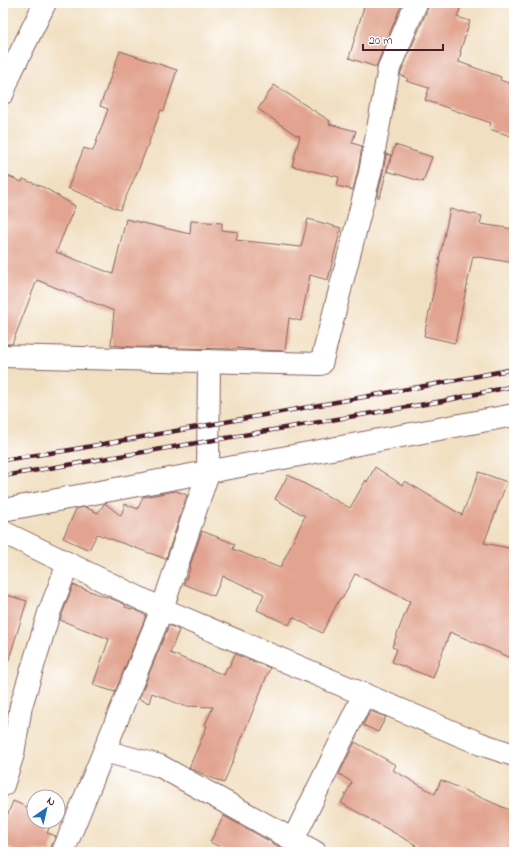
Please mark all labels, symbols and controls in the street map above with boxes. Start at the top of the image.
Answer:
scale bar [363,26,443,52]
text: 20 m [369,32,392,50]
north arrow [26,789,66,829]
text: N [43,793,59,810]

